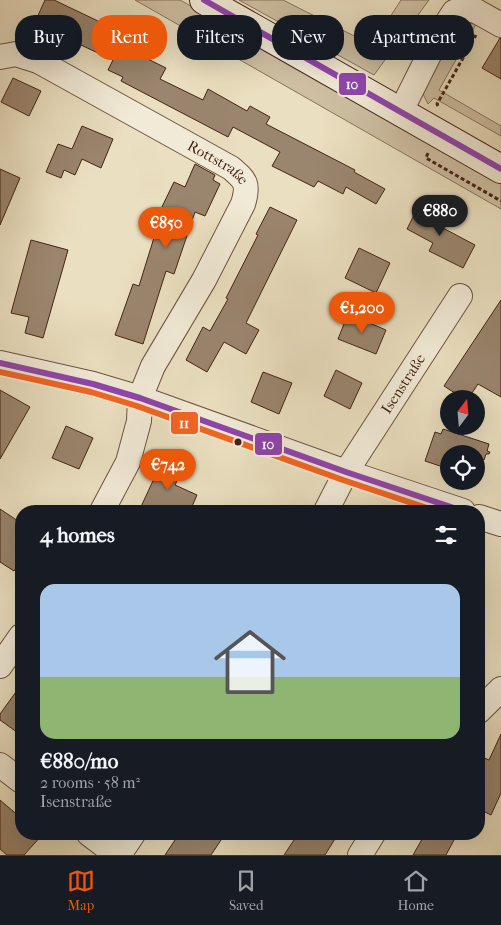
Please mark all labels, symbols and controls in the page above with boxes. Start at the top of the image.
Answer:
chip: Buy [15,15,82,60]
chip: Rent [92,15,167,60]
chip: Filters [177,15,262,60]
chip: New [272,15,344,60]
chip: Apartment [354,15,474,60]
line badge: 10 [338,72,367,96]
text: 10 [346,76,359,93]
street label: Rottstraße [184,137,253,188]
pin: €880 [410,194,470,237]
text: €880 [423,201,457,220]
pin: €850 [136,206,196,249]
text: €850 [149,213,183,232]
pin: €1,200 [321,292,403,334]
text: €1,200 [340,298,384,317]
street label: Isenstraße [377,350,429,417]
north arrow [440,390,485,435]
map controls [440,390,485,490]
line badge: 11 [170,411,199,435]
text: 11 [179,415,189,432]
line badge: 10 [254,432,283,456]
text: 10 [262,436,275,453]
unlabelled marker [233,437,243,447]
button: locate [440,445,485,490]
pin: €742 [138,448,198,491]
text: €742 [151,455,185,474]
icon: filters [432,521,460,549]
text: 4 homes [40,523,115,547]
icon: home [205,617,295,707]
text: €880/mo [40,749,118,773]
text: 2 rooms · 58 m² [40,773,140,792]
text: Isenstraße [40,792,112,811]
tab: Map [67,867,95,914]
tab: Saved [229,867,264,914]
tab: Home [398,867,434,914]

